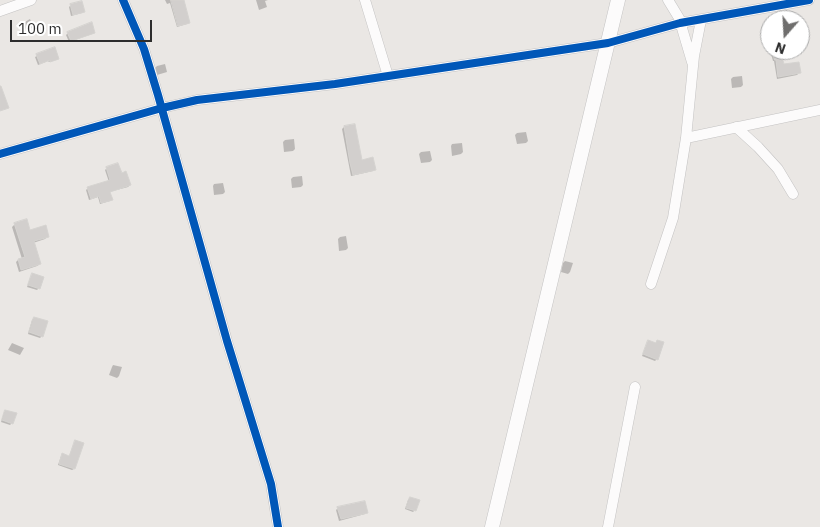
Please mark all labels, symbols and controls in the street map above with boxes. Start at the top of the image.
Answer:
scale bar [12,10,155,42]
north arrow [760,10,810,60]
text: 100 m [18,19,62,38]
text: N [773,38,788,58]

